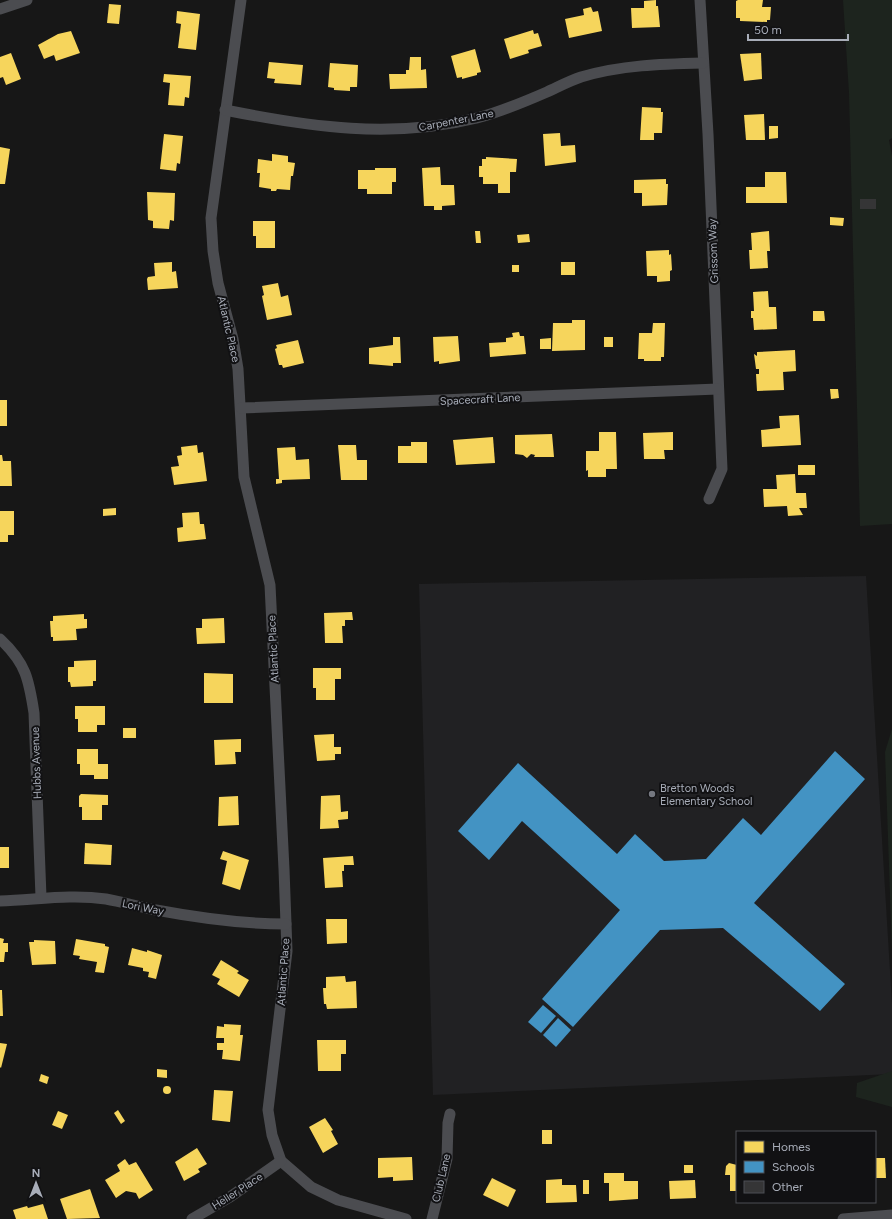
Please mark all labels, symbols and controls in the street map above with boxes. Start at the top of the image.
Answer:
scale bar [748,16,848,42]
text: 50 m [754,23,782,37]
street label: Carpenter Lane [418,107,495,134]
street label: Grissom Way [706,218,721,284]
street label: Atlantic Place [215,295,242,363]
street label: Spacecraft Lane [439,391,521,408]
street label: Atlantic Place [265,615,282,683]
street label: Hubbs Avenue [29,727,44,799]
place label: Bretton Woods Elementary School [660,782,752,808]
marker: Bretton Woods Elementary School [647,789,657,799]
street label: Lori Way [121,897,165,918]
street label: Atlantic Place [275,938,292,1006]
legend [736,1131,876,1203]
text: Homes [772,1140,811,1154]
street label: Club Lane [430,1153,453,1204]
text: Schools [772,1160,815,1174]
north arrow [16,1163,56,1203]
text: N [32,1167,40,1180]
street label: Heller Place [209,1170,265,1213]
text: Other [772,1180,803,1194]

